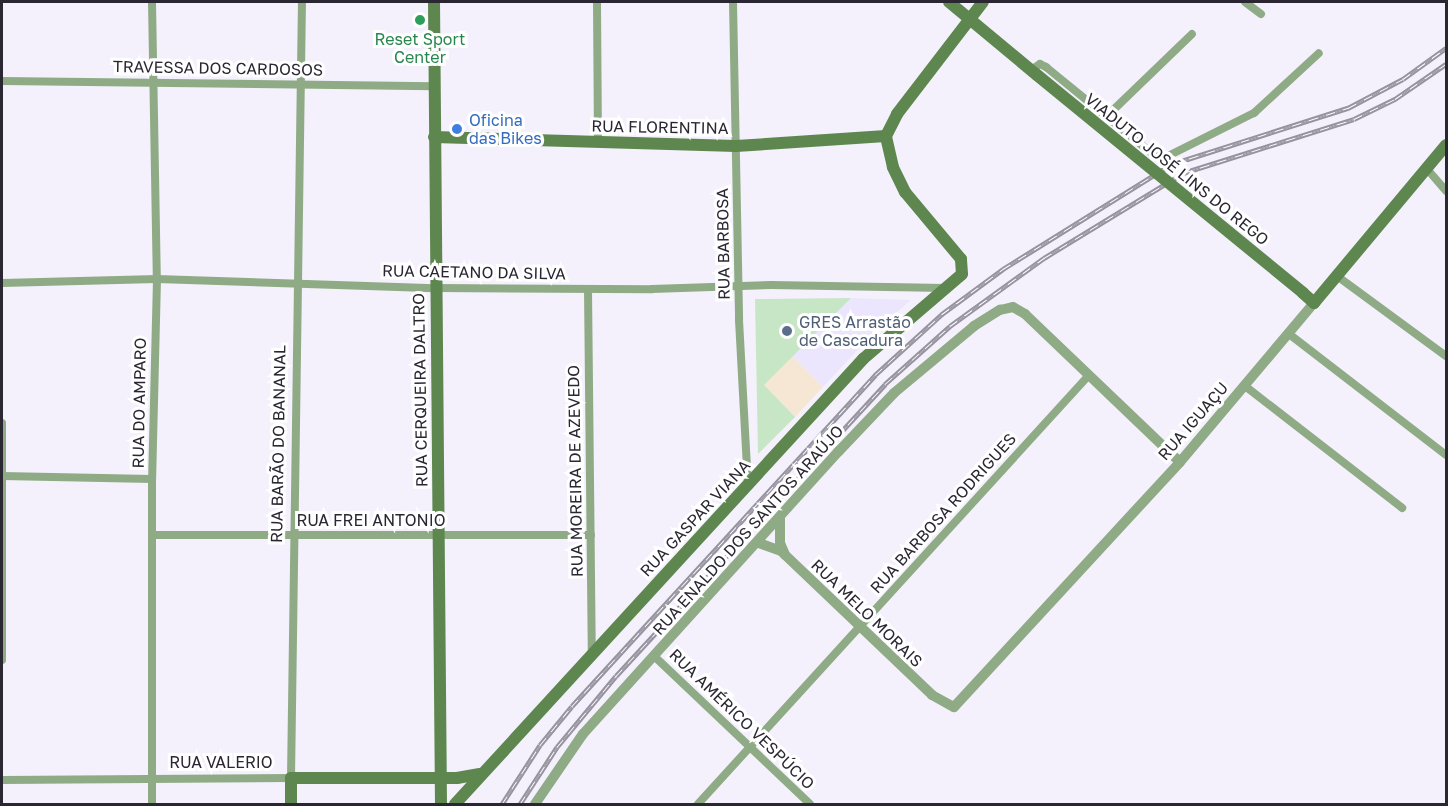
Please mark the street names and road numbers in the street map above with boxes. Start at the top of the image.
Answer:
street label: TRAVESSA DOS CARDOSOS [113,57,323,79]
street label: VIADUTO JOSÉ LINS DO REGO [1081,89,1273,249]
street label: RUA FLORENTINA [591,116,729,138]
street label: RUA BARBOSA [712,188,734,300]
street label: RUA CAETANO DA SILVA [382,261,566,283]
street label: RUA CERQUEIRA DALTRO [409,293,431,487]
street label: RUA DO AMPARO [128,337,150,469]
street label: RUA BARÃO DO BANANAL [267,345,289,543]
street label: RUA MOREIRA DE AZEVEDO [564,365,586,577]
street label: RUA IGUAÇU [1154,378,1232,464]
street label: RUA ENALDO DOS SANTOS ARAÚJO [649,421,847,639]
street label: RUA BARBOSA RODRIGUES [866,429,1020,597]
street label: RUA GASPAR VIANA [636,456,754,580]
street label: RUA FREI ANTONIO [296,510,446,530]
street label: RUA MELO MORAIS [807,555,927,671]
street label: RUA AMÉRICO VESPÚCIO [666,645,818,793]
street label: RUA VALERIO [169,752,273,772]

